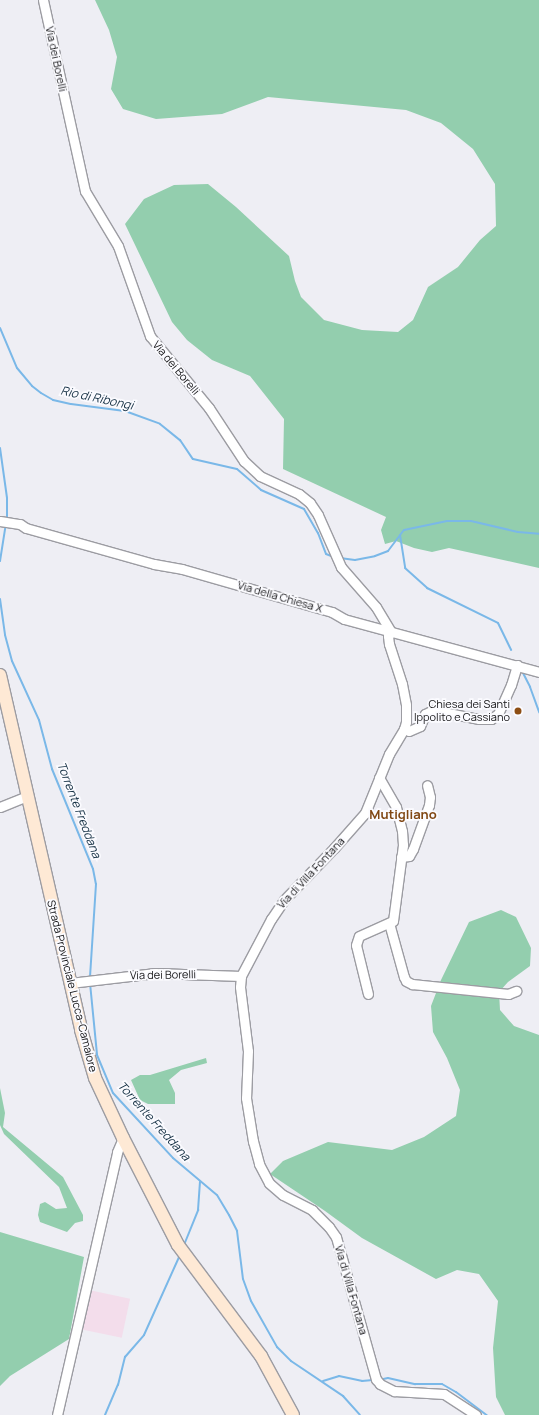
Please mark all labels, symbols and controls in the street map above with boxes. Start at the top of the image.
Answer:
street label: Via dei Borelli [43,25,69,93]
street label: Via dei Borelli [150,338,202,398]
water label: Rio di Ribongi [59,383,135,413]
street label: Via della Chiesa X [236,579,324,615]
place label: Chiesa dei Santi Ippolito e Cassiano [414,698,510,724]
marker: Chiesa dei Santi Ippolito e Cassiano [513,706,523,716]
water label: Torrente Freddana [54,760,104,860]
district label: Mutigliano [369,806,437,822]
street label: Via di Villa Fontana [275,835,347,911]
street label: Strada Provinciale Lucca-Camaiore [44,899,100,1073]
street label: Via dei Borelli [130,968,196,982]
water label: Torrente Freddana [115,1078,193,1164]
street label: Via di Villa Fontana [332,1244,370,1336]

